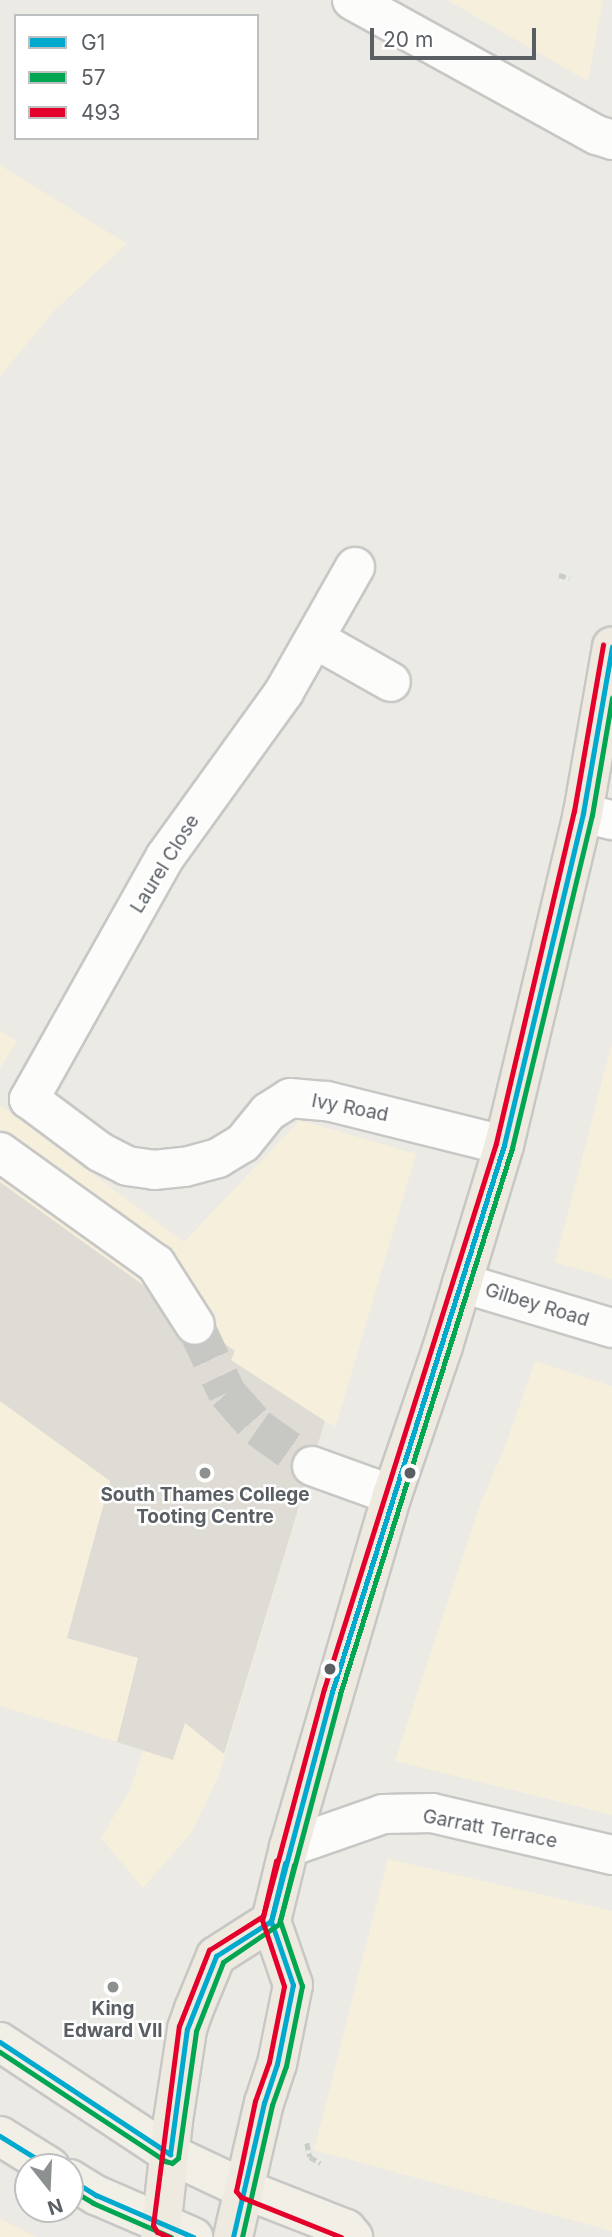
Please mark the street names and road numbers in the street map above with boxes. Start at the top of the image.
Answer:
street label: Laurel Close [126,811,204,917]
street label: Ivy Road [310,1089,390,1127]
street label: Gilbey Road [482,1278,592,1332]
street label: Garratt Terrace [421,1805,559,1853]

